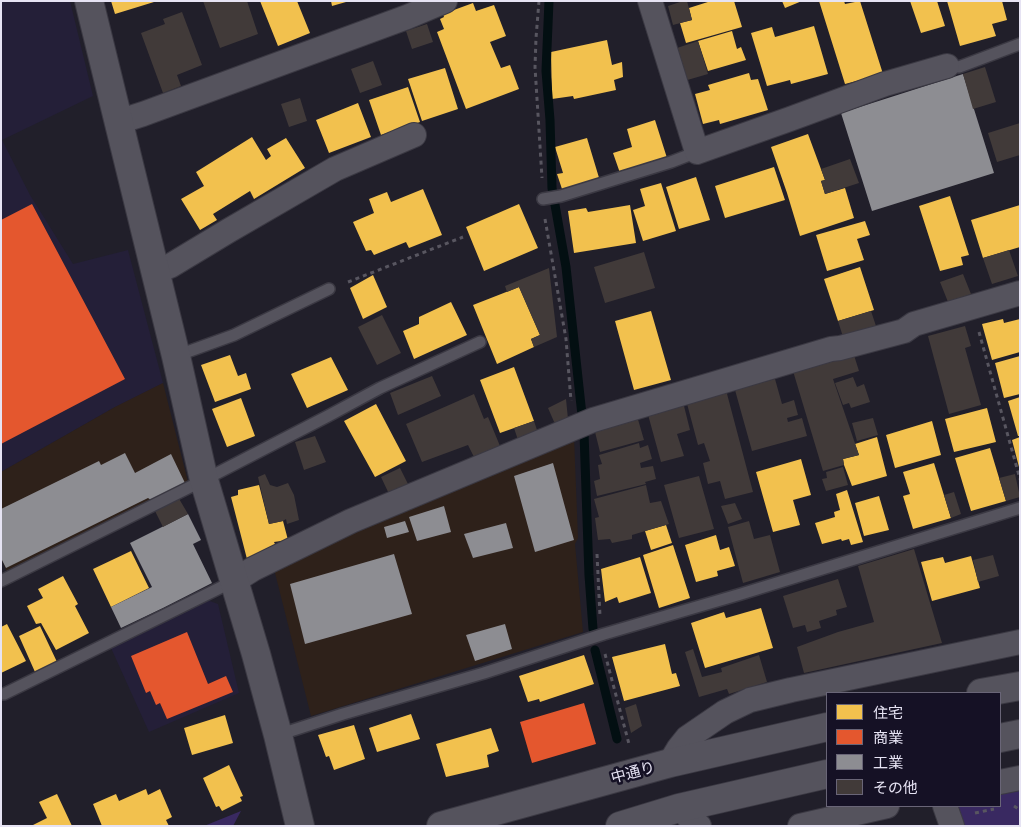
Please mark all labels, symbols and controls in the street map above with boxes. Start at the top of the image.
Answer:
legend [826,692,1001,807]
text: 住宅 [873,704,903,722]
text: 商業 [873,729,903,747]
text: 工業 [873,754,903,772]
street label: 中通り [609,758,657,788]
text: その他 [873,779,918,797]

